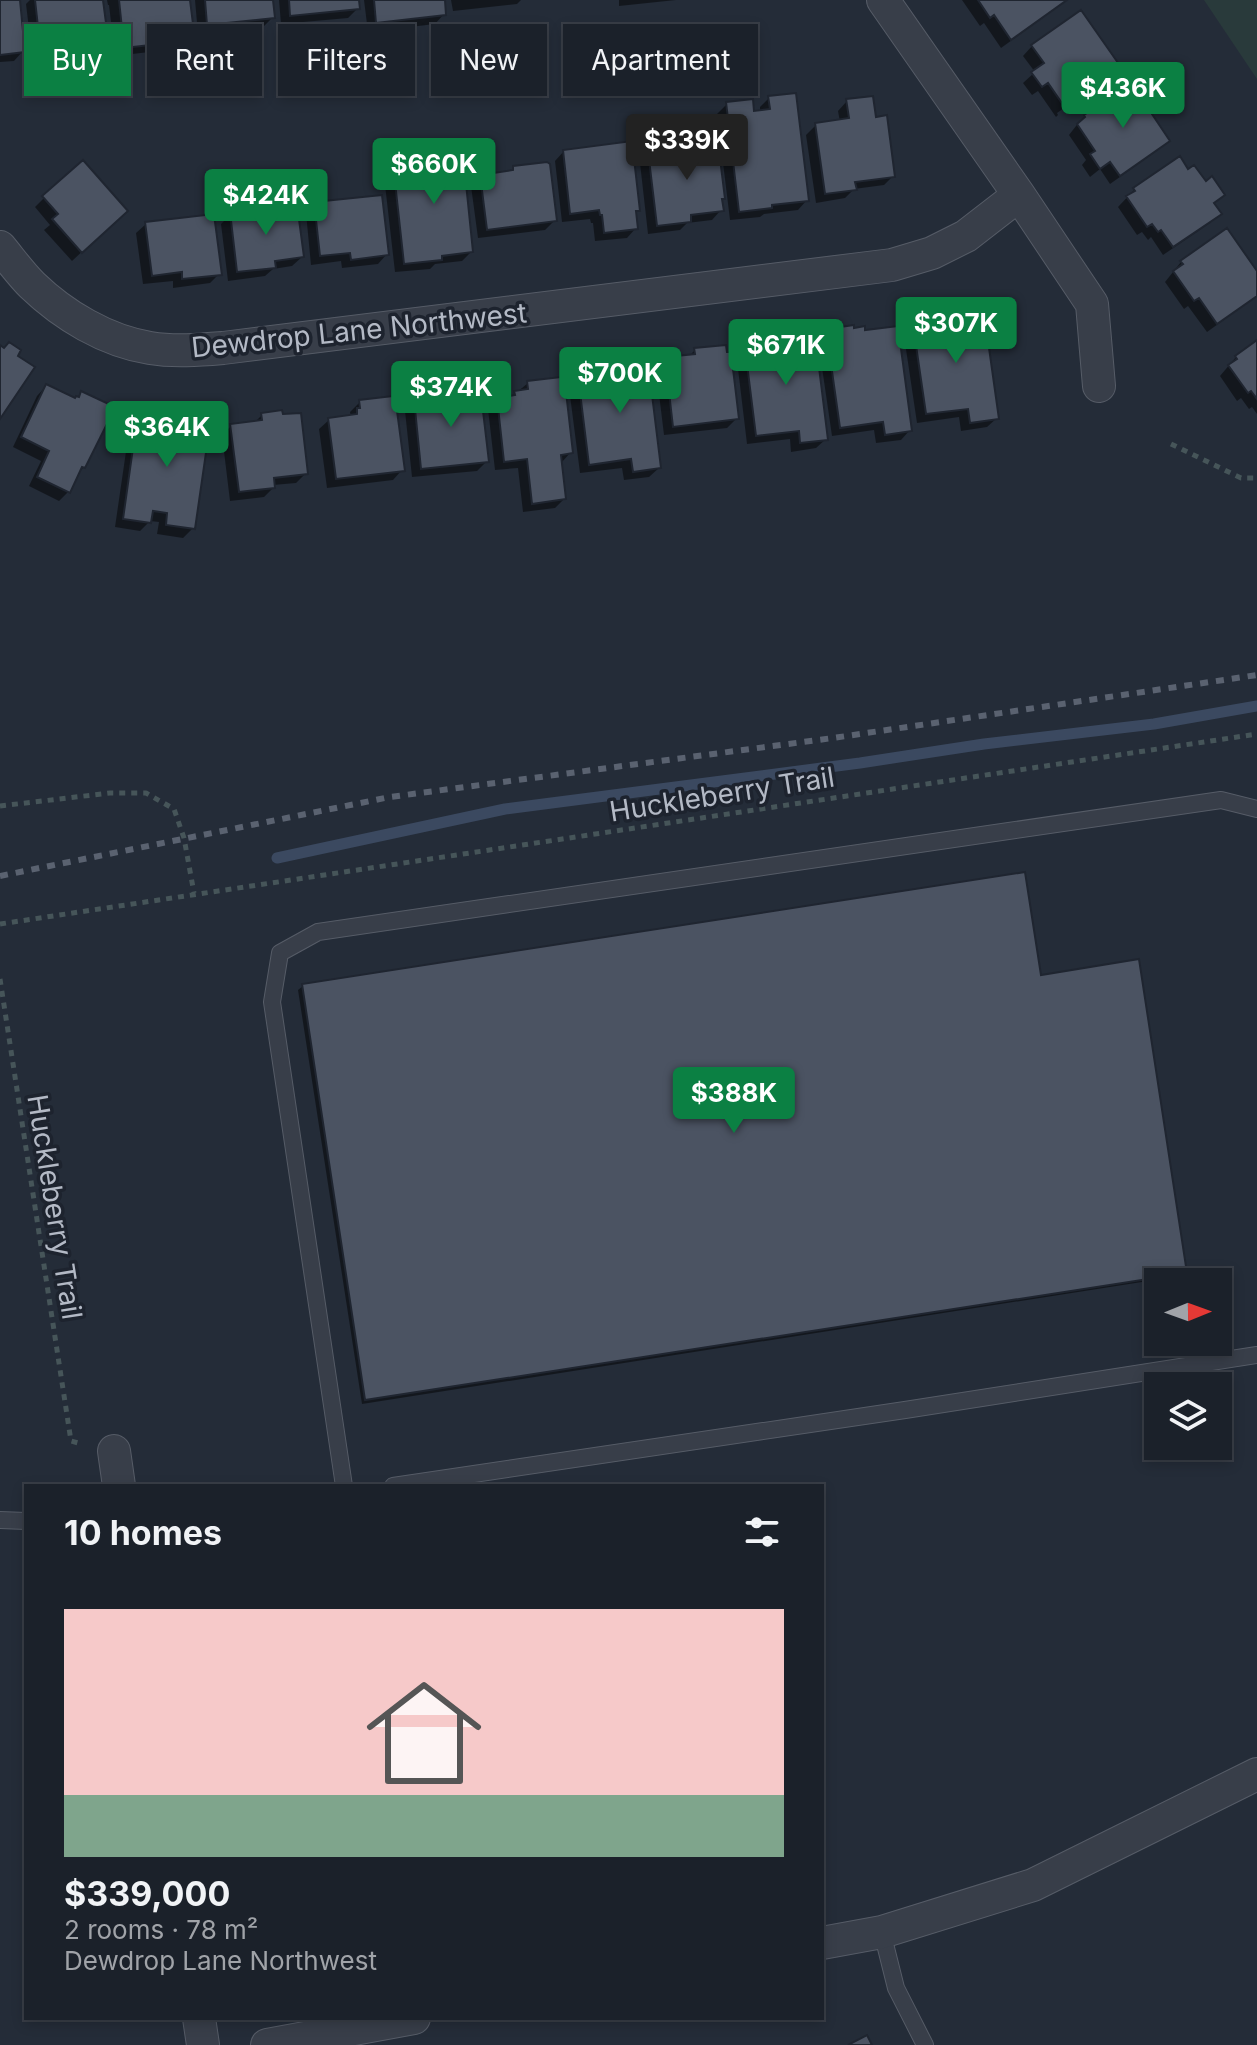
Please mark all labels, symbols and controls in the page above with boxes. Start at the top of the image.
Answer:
chip: Buy [24,24,131,96]
chip: Rent [147,24,262,96]
chip: Filters [278,24,415,96]
chip: New [431,24,547,96]
chip: Apartment [563,24,758,96]
pin: $436K [1067,62,1179,130]
text: $436K [1080,72,1166,103]
pin: $339K [631,114,743,182]
text: $339K [644,124,730,155]
pin: $660K [378,138,490,206]
text: $660K [390,148,478,179]
pin: $424K [210,169,322,237]
text: $424K [223,179,309,210]
street label: Dewdrop Lane Northwest [190,295,528,365]
pin: $307K [900,297,1012,365]
text: $307K [914,307,998,338]
pin: $671K [730,319,842,387]
text: $671K [747,329,825,360]
pin: $700K [564,347,676,415]
text: $700K [577,357,663,388]
pin: $374K [395,361,507,429]
text: $374K [409,371,493,402]
pin: $364K [111,401,223,469]
text: $364K [124,411,210,442]
street label: Huckleberry Trail [607,759,837,829]
pin: $388K [678,1067,790,1135]
text: $388K [691,1077,777,1108]
street label: Huckleberry Trail [20,1092,90,1322]
north arrow [1144,1268,1232,1356]
map controls [1144,1268,1232,1460]
button: layers [1144,1372,1232,1460]
icon: filters [740,1510,784,1554]
text: 10 homes [64,1512,222,1553]
icon: home [352,1661,496,1805]
text: $339,000 [64,1873,230,1914]
text: 2 rooms · 78 m² [64,1914,258,1945]
text: Dewdrop Lane Northwest [64,1945,377,1976]

